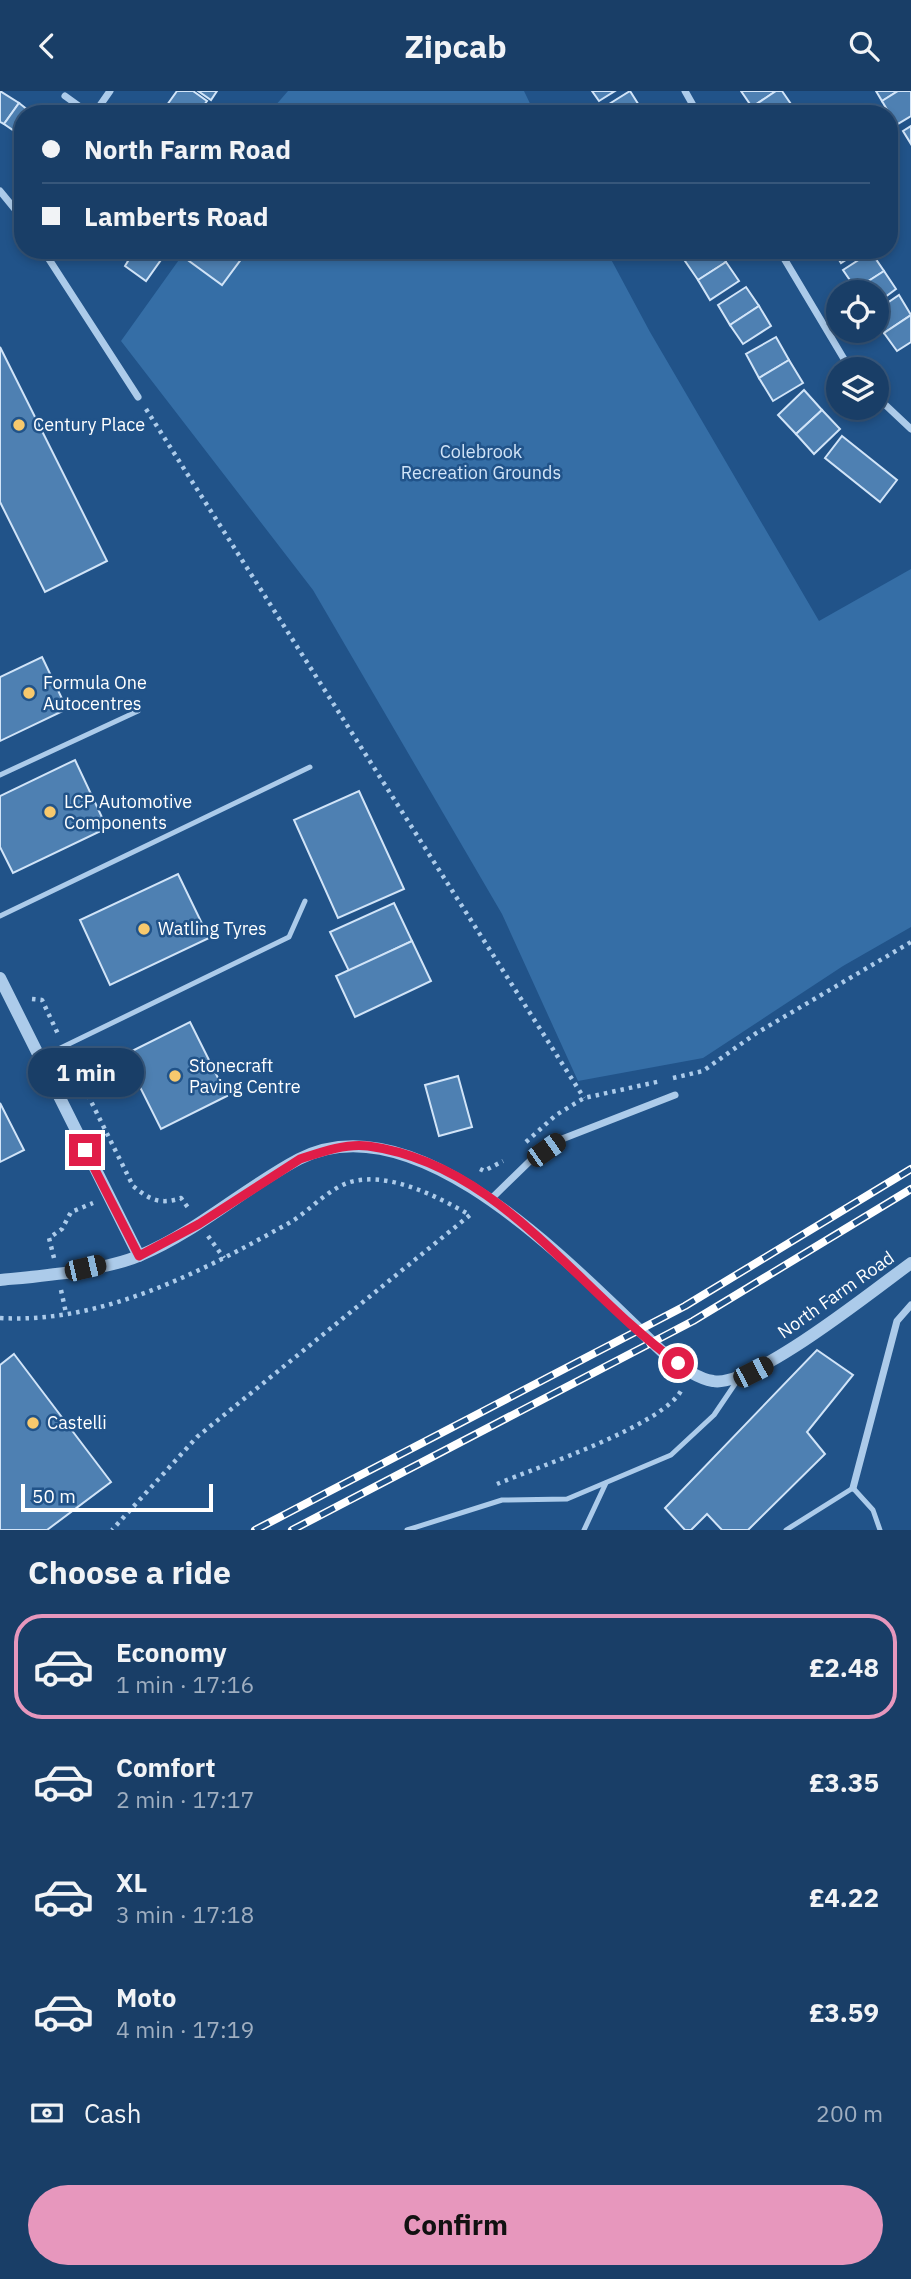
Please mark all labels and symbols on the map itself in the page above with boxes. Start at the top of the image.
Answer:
place label: Century Place [33,413,145,436]
marker: Century Place [11,417,27,433]
park label: Colebrook Recreation Grounds [401,440,561,484]
place label: Formula One Autocentres [43,671,147,715]
marker: Formula One Autocentres [21,685,37,701]
place label: LCP Automotive Components [64,790,192,834]
marker: LCP Automotive Components [42,804,58,820]
place label: Watling Tyres [158,917,267,940]
marker: Watling Tyres [136,921,152,937]
callout: 1 min [27,1049,143,1097]
place label: Stonecraft Paving Centre [189,1054,301,1098]
marker: Stonecraft Paving Centre [167,1068,183,1084]
car [523,1129,570,1171]
route end [69,1134,101,1166]
street label: North Farm Road [773,1246,898,1343]
car [63,1253,108,1283]
route start [662,1347,694,1379]
car [730,1353,777,1391]
place label: Castelli [47,1411,107,1434]
marker: Castelli [25,1415,41,1431]
scale bar [21,1481,214,1513]

